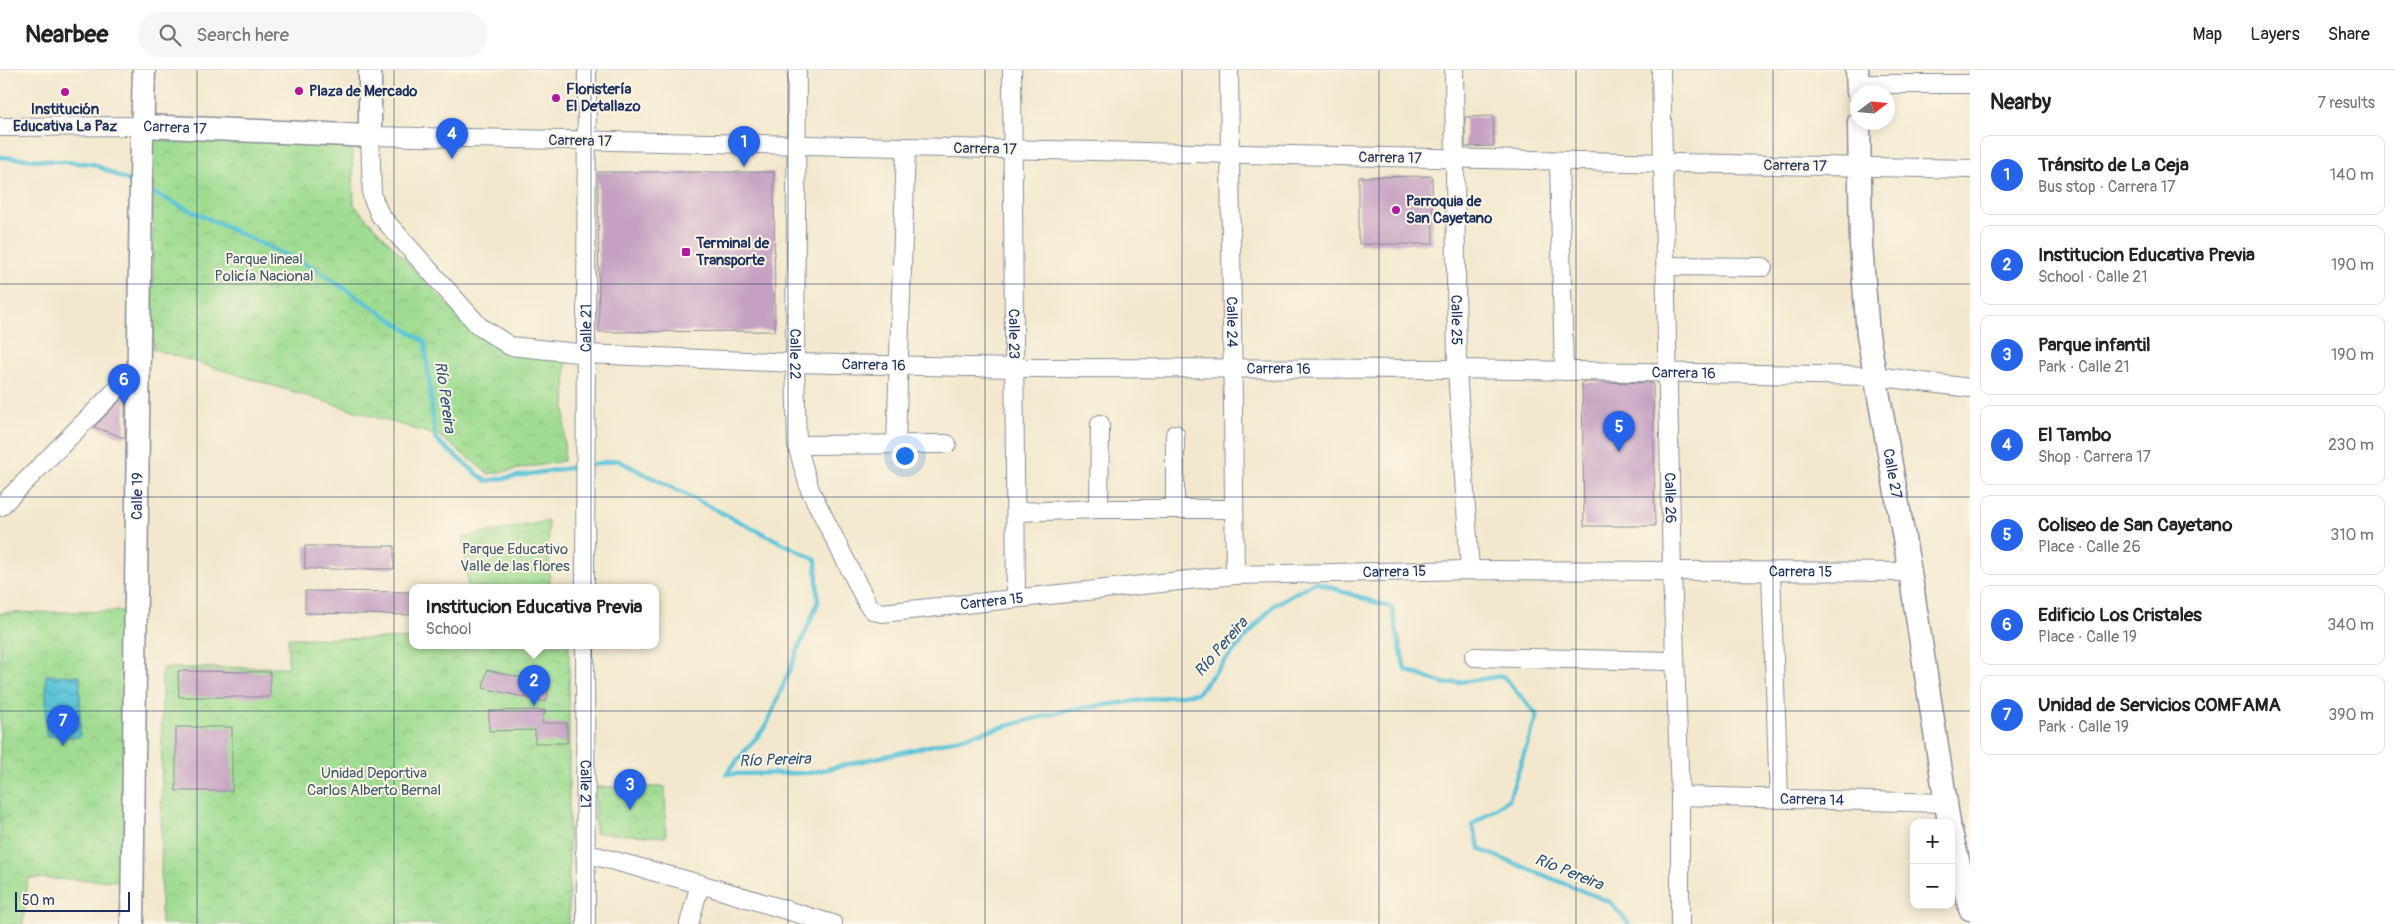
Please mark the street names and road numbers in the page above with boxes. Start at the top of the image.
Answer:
street label: Carrera 17 [143,116,207,138]
street label: Carrera 17 [548,131,612,151]
street label: Carrera 17 [953,139,1017,159]
street label: Carrera 17 [1358,148,1422,168]
street label: Carrera 17 [1763,156,1827,176]
street label: Calle 25 [1447,295,1466,345]
street label: Calle 24 [1222,296,1242,348]
street label: Calle 21 [576,304,596,352]
street label: Calle 23 [1004,309,1024,359]
street label: Calle 22 [785,328,805,380]
street label: Carrera 16 [841,355,906,375]
street label: Carrera 16 [1247,359,1311,378]
street label: Carrera 16 [1651,363,1716,383]
street label: Calle 27 [1879,447,1906,500]
street label: Calle 19 [127,472,147,520]
street label: Calle 26 [1660,472,1680,524]
street label: Carrera 15 [1362,561,1427,582]
street label: Carrera 15 [1769,562,1832,581]
street label: Carrera 15 [959,588,1025,614]
street label: Calle 21 [576,760,595,808]
street label: Carrera 14 [1780,789,1845,810]

